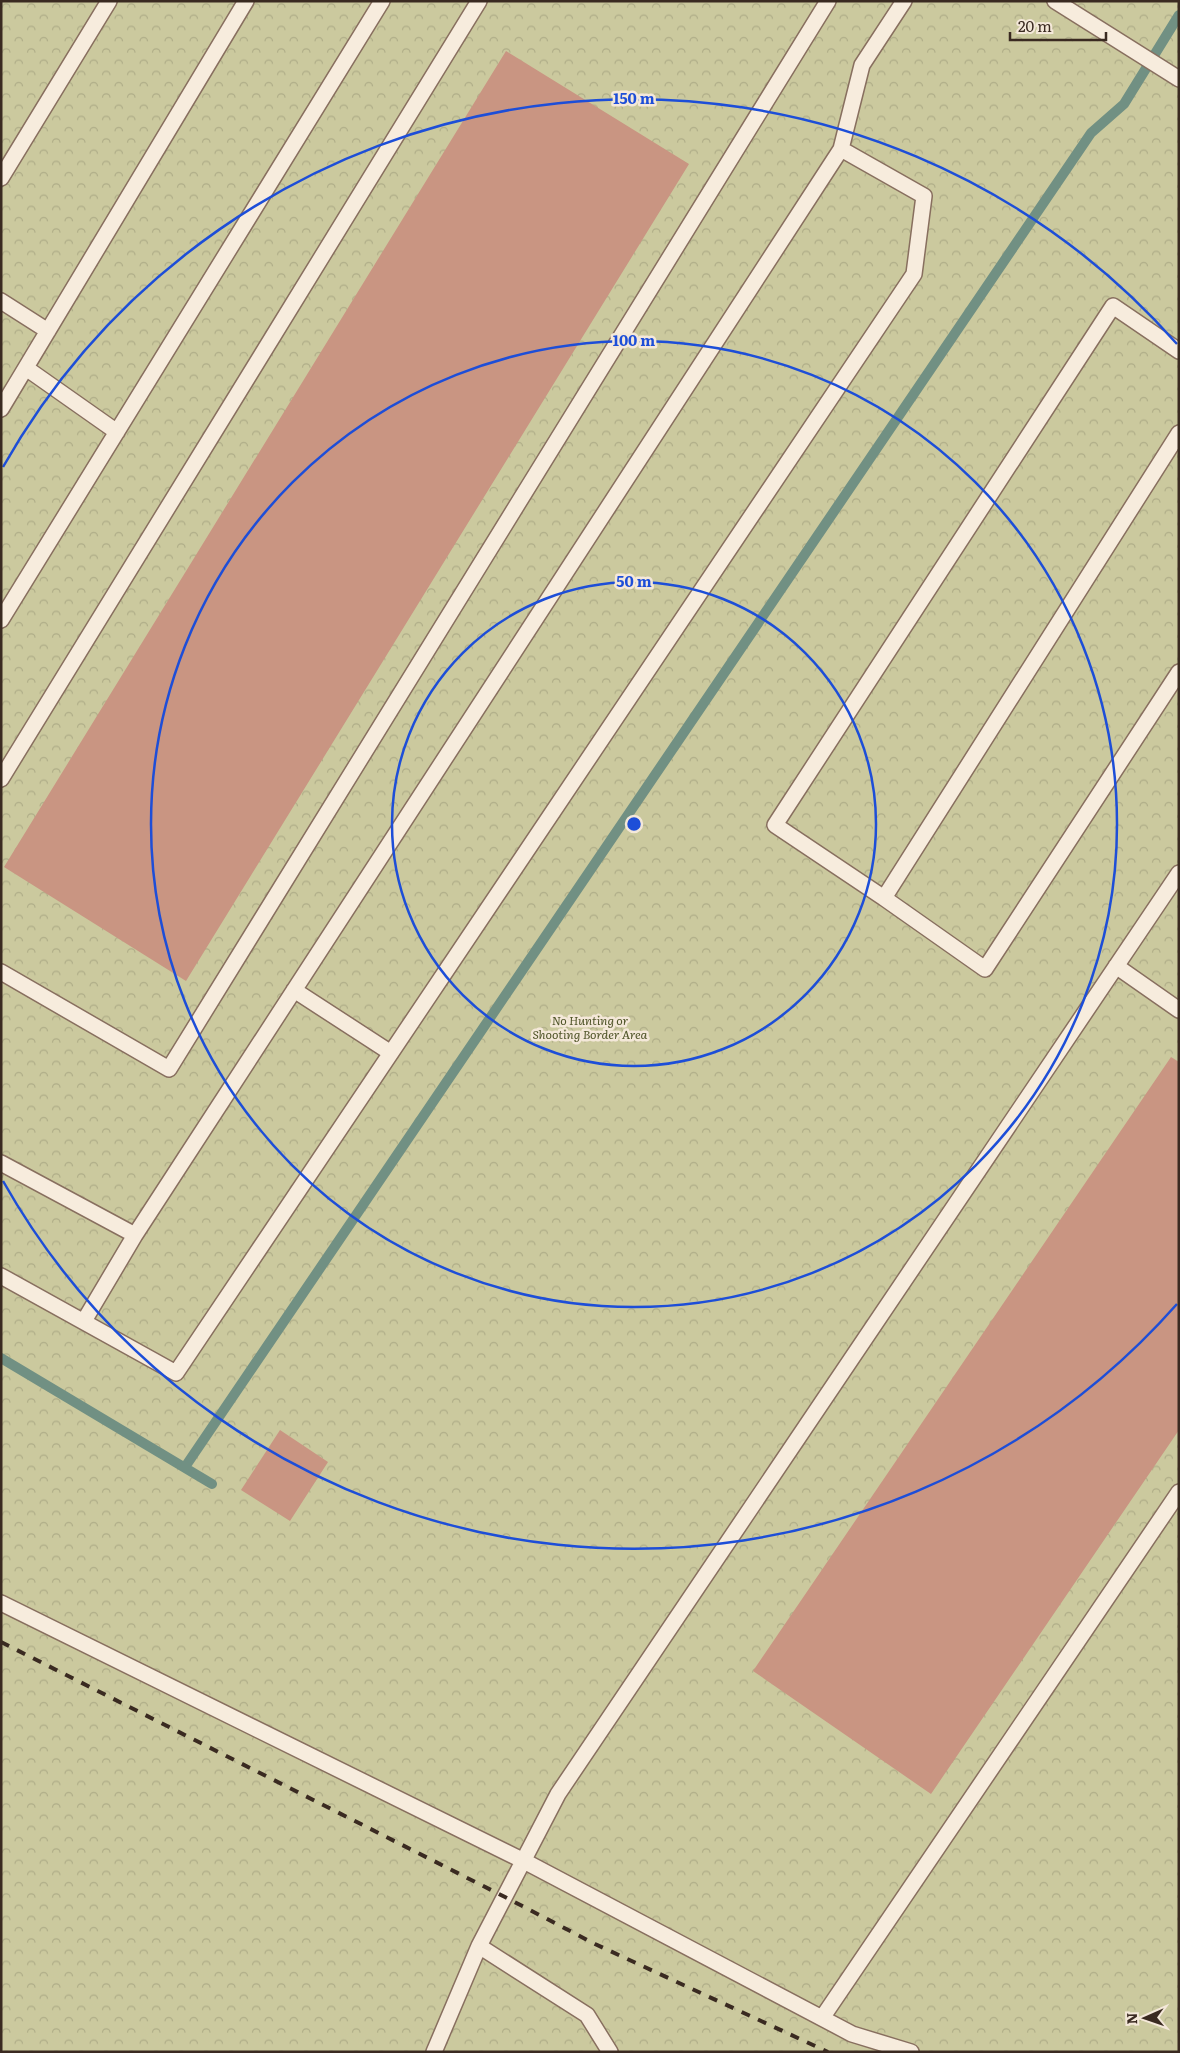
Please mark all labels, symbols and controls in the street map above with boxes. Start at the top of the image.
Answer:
scale bar [1010,10,1106,42]
text: 20 m [1018,14,1052,37]
text: 150 m [613,86,655,109]
text: 100 m [613,328,655,351]
text: 50 m [616,569,652,592]
centre of rings [625,815,643,833]
park label: No Hunting or Shooting Border Area [533,1011,648,1043]
north arrow [1120,1993,1170,2043]
text: N [1121,2012,1141,2025]

